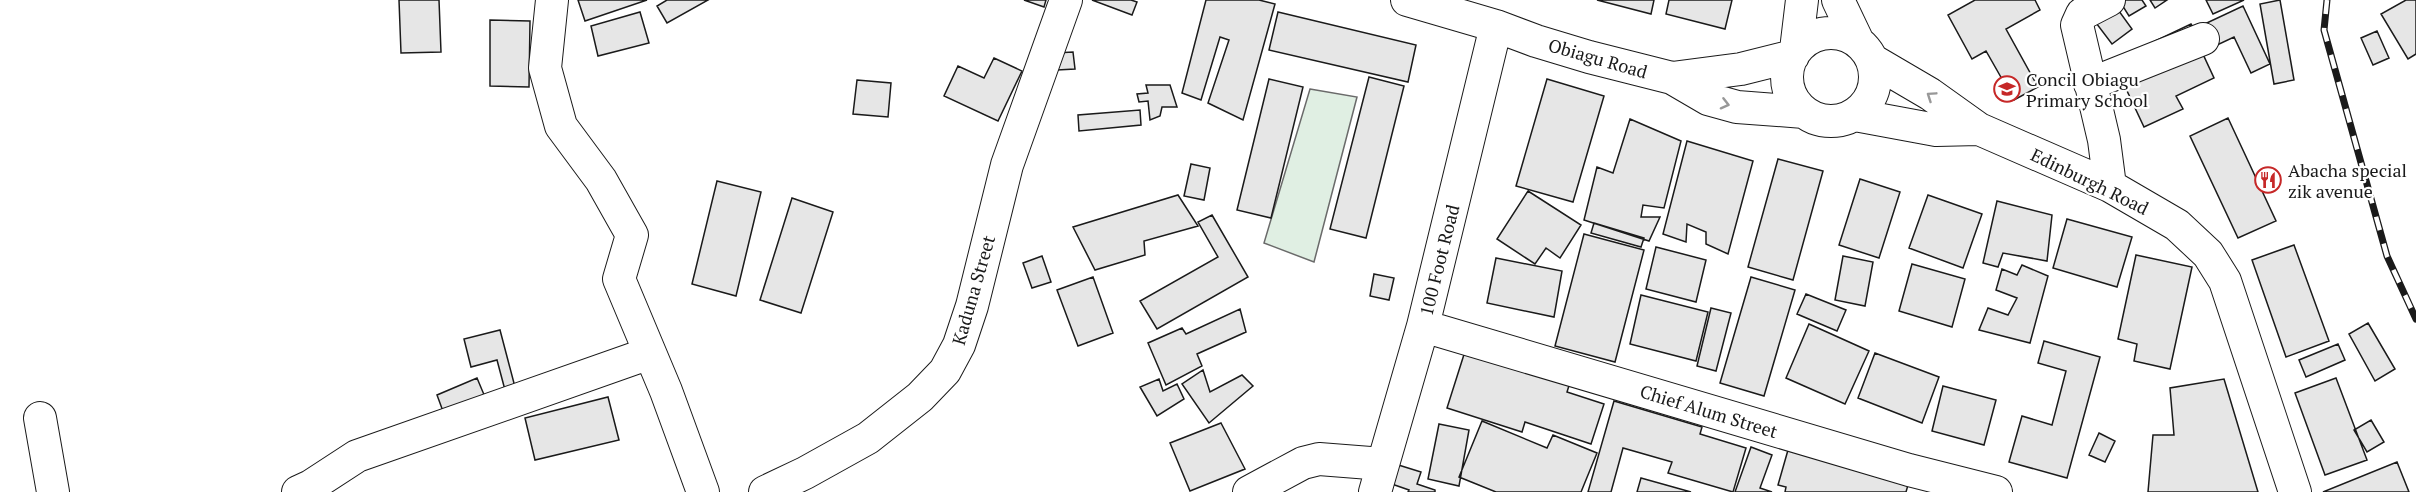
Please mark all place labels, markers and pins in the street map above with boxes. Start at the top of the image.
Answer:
place label: Concil Obiagu Primary School [2026,67,2148,112]
school or university icon: Concil Obiagu Primary School [1992,74,2022,104]
place label: Abacha special zik avenue [2288,158,2407,203]
restaurant icon: Abacha special zik avenue [2253,165,2283,195]

